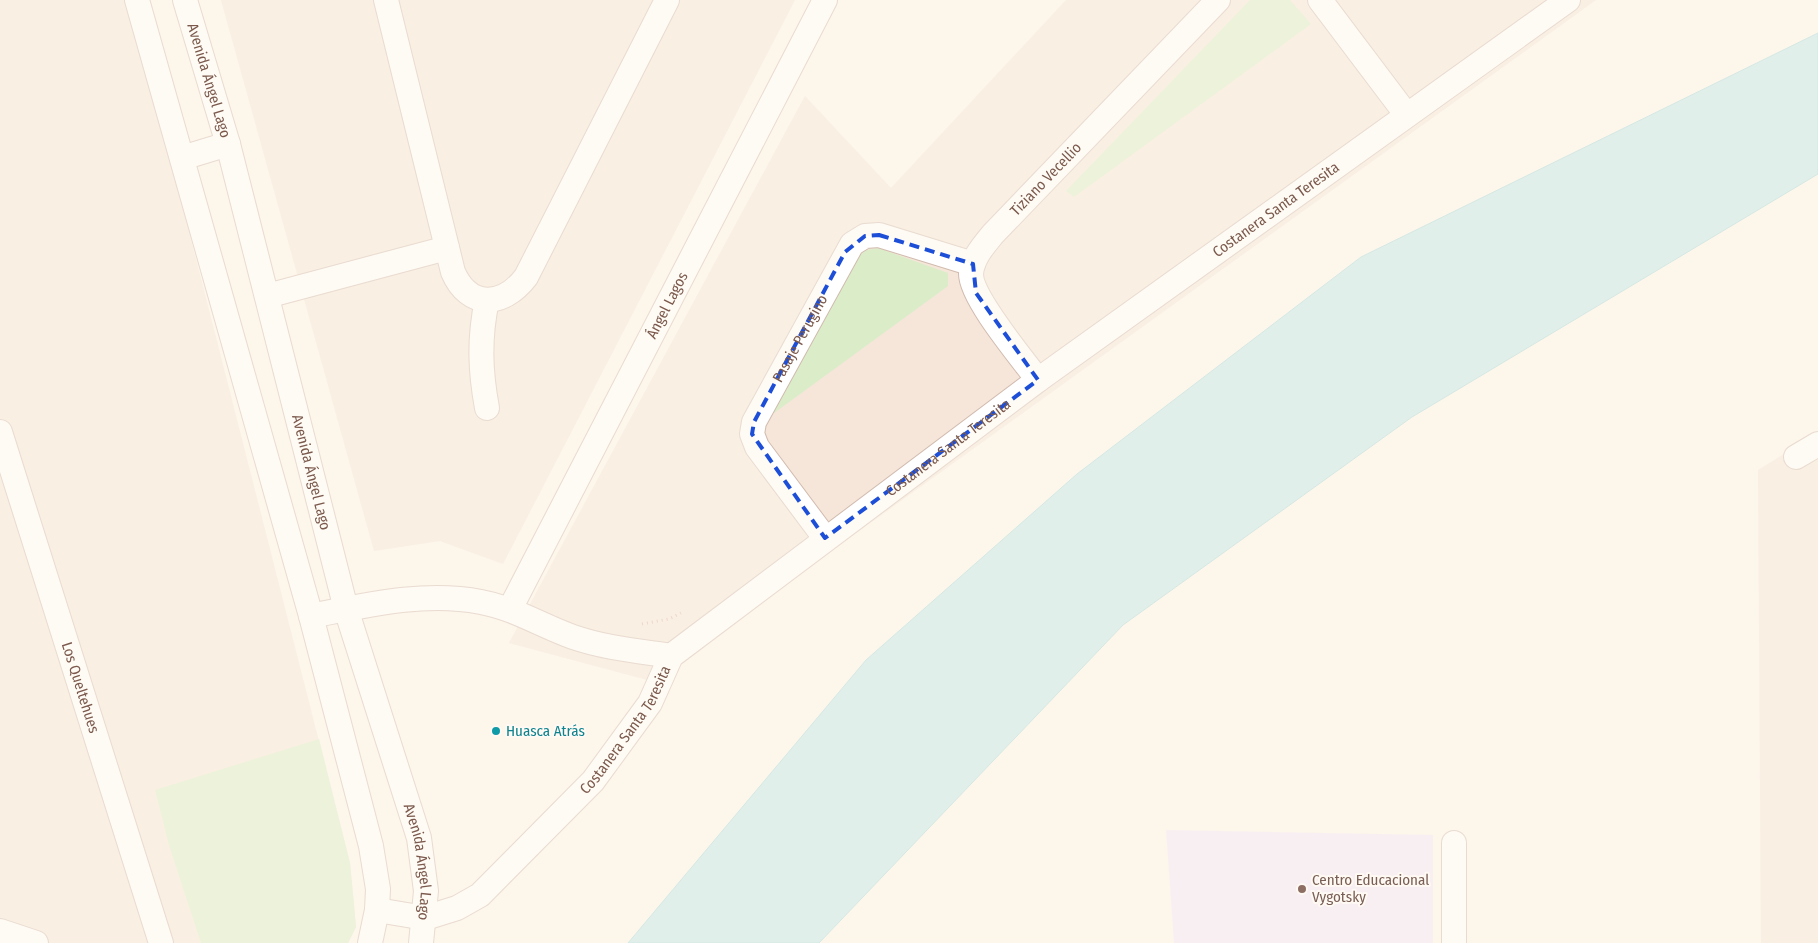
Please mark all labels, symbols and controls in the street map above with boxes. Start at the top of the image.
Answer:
street label: Avenida Ángel Lago [183,21,235,140]
street label: Tiziano Vecellio [1006,139,1085,220]
street label: Costanera Santa Teresita [1209,158,1343,261]
street label: Ángel Lagos [642,269,692,342]
street label: Pasaje Perugino [769,292,831,385]
street label: Costanera Santa Teresita [882,395,1014,500]
street label: Avenida Ángel Lago [288,413,335,532]
street label: Los Queltehues [58,640,103,735]
street label: Costanera Santa Teresita [576,663,675,798]
place label: Huasca Atrás [506,722,585,740]
marker: Huasca Atrás [490,725,502,737]
street label: Avenida Ángel Lago [400,801,435,921]
place label: Centro Educacional Vygotsky [1312,871,1429,906]
marker: Centro Educacional Vygotsky [1296,883,1308,895]

